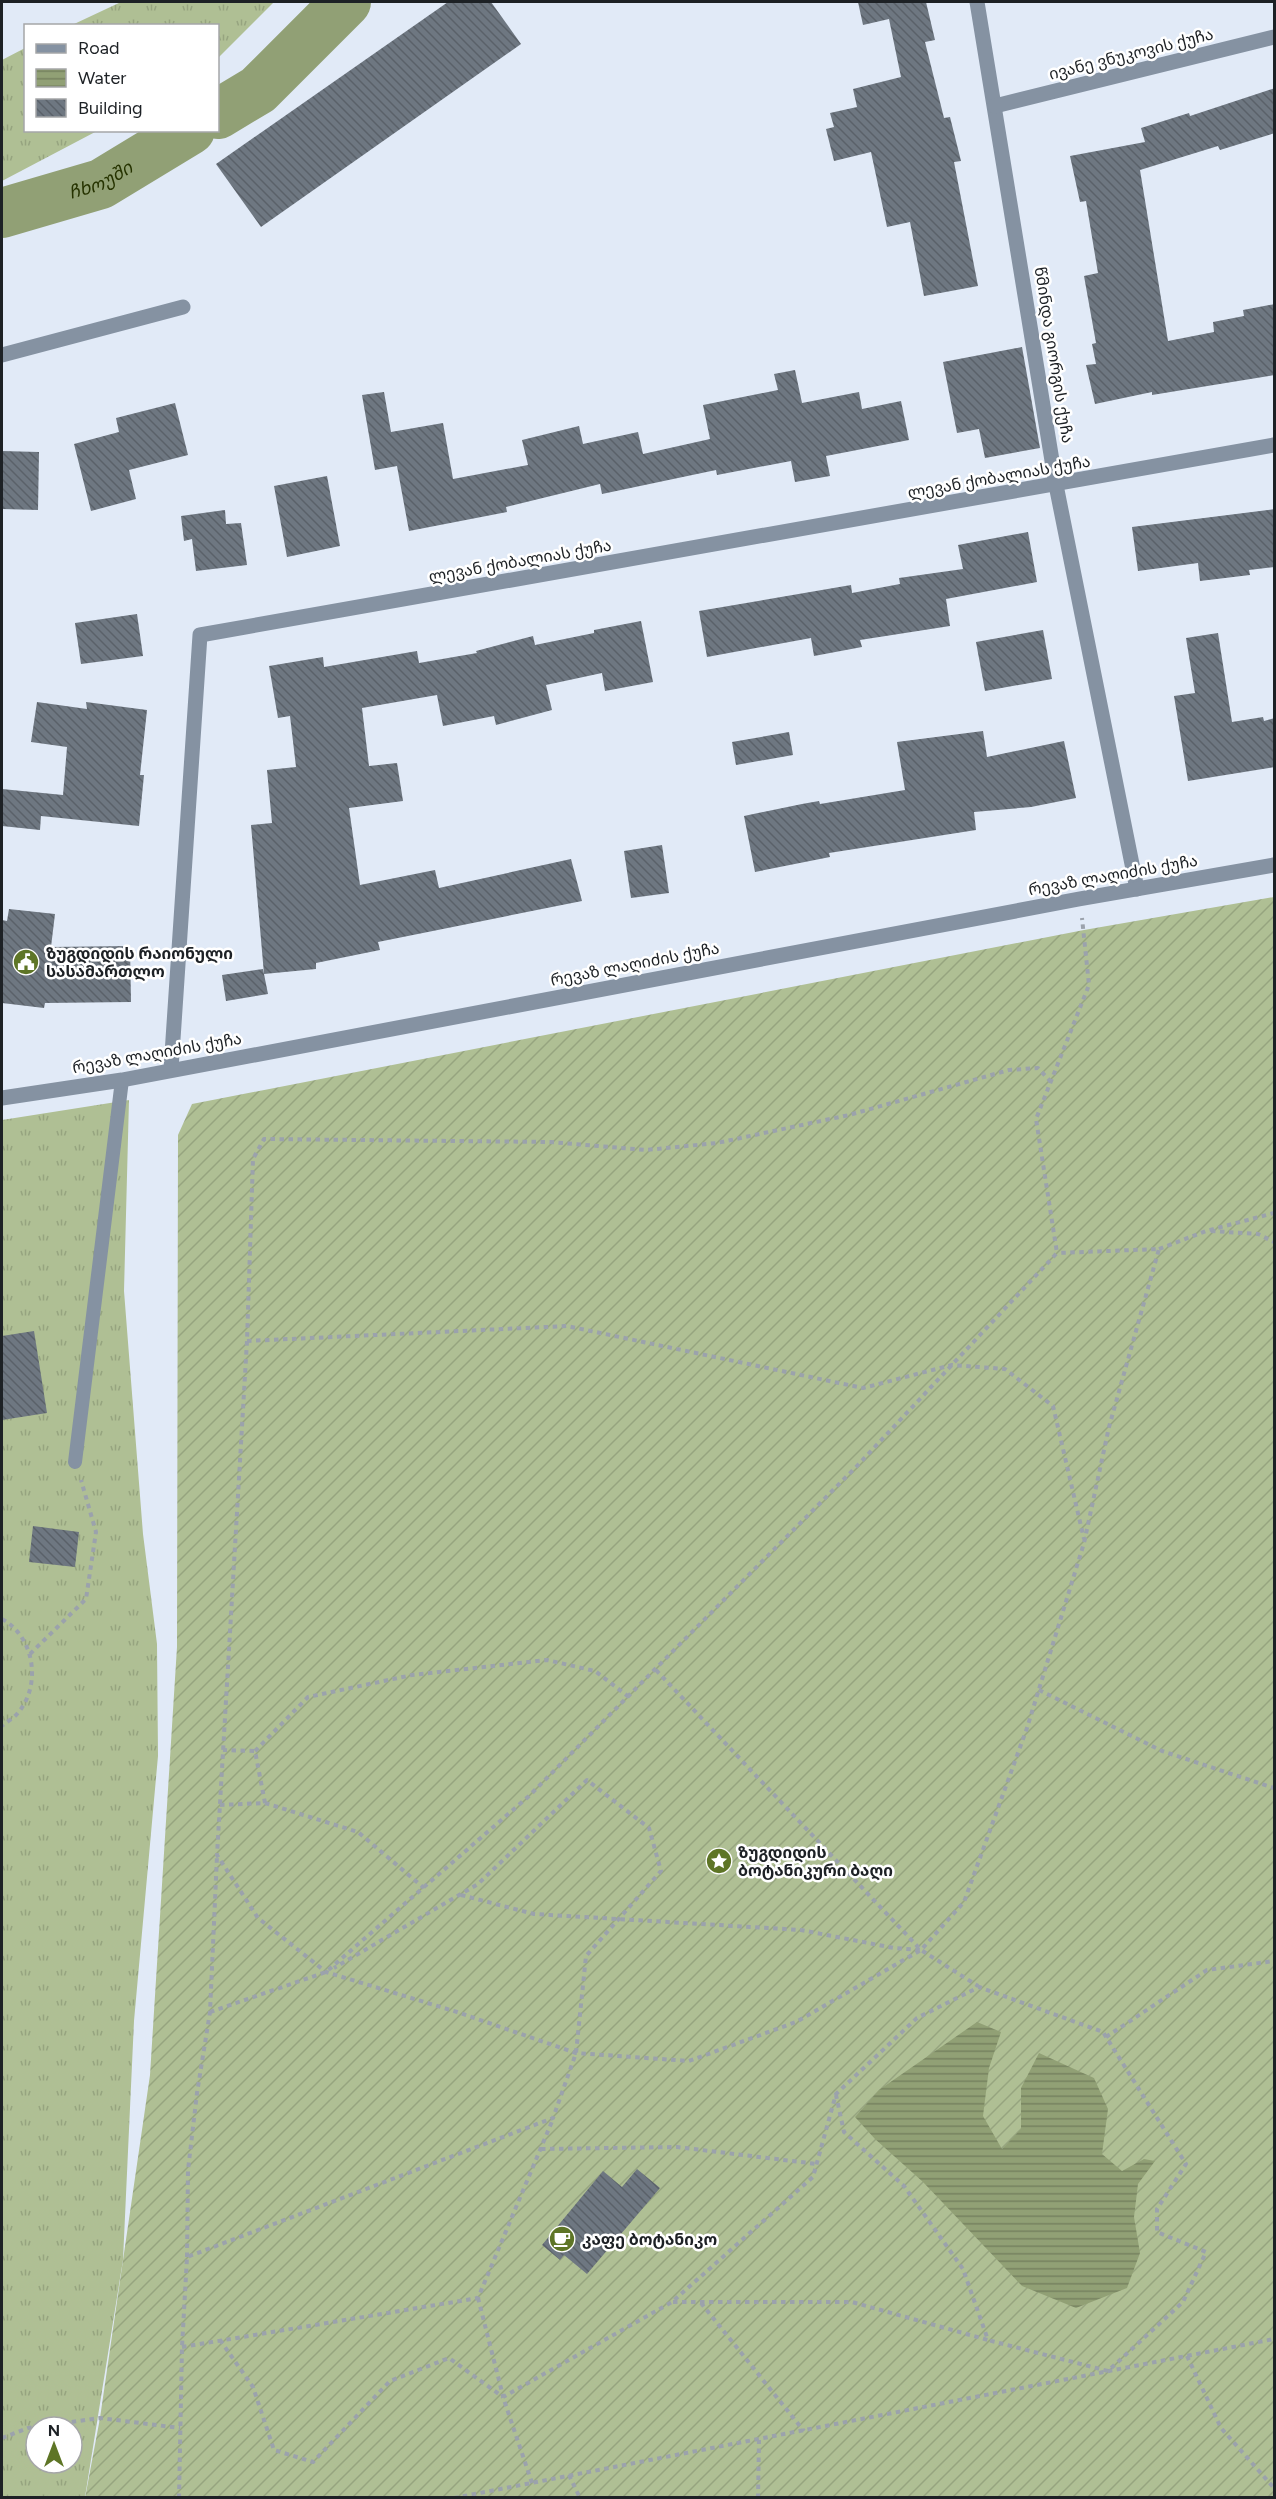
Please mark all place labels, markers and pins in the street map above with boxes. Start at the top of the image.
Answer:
place label: ზუგდიდის რაიონული სასამართლო [46,944,233,982]
public building icon: ზუგდიდის რაიონული სასამართლო [11,947,41,977]
place label: ზუგდიდის ბოტანიკური ბაღი [738,1843,893,1881]
place icon: ზუგდიდის ბოტანიკური ბაღი [704,1846,734,1876]
cafe icon: კაფე ბოტანიკო [547,2224,577,2254]
place label: კაფე ბოტანიკო [582,2230,717,2249]

